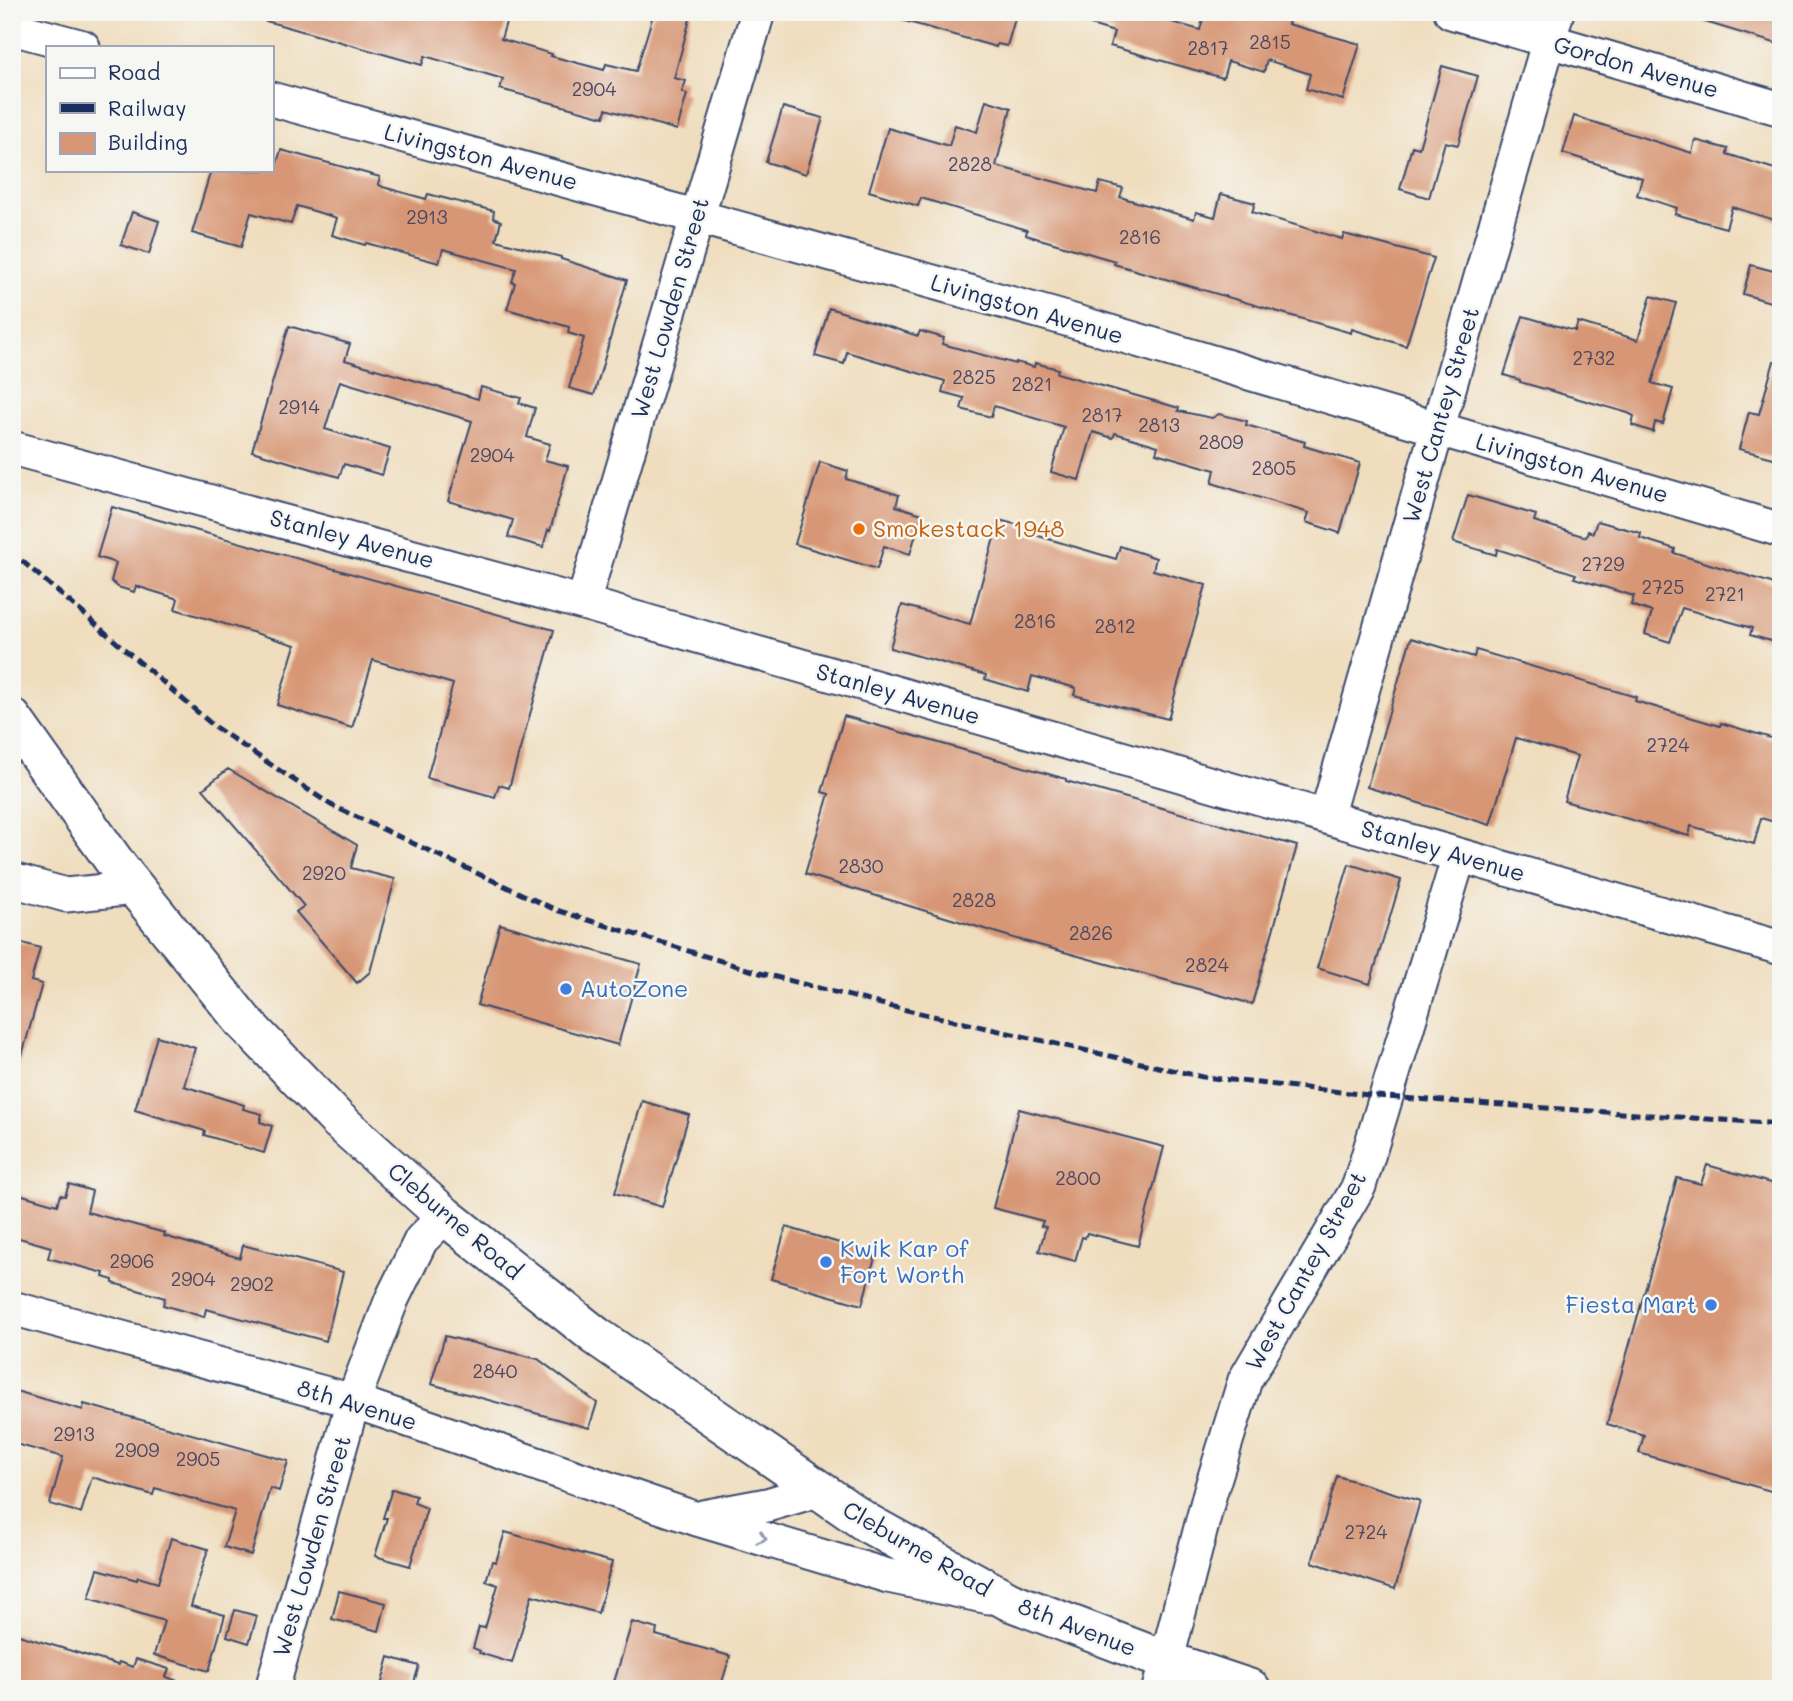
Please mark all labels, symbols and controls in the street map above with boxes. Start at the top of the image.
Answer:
street label: Gordon Avenue [1550,28,1722,104]
house number: 2815 [1249,29,1291,54]
house number: 2817 [1187,35,1229,60]
legend [46,46,273,172]
text: Road [108,58,160,85]
house number: 2904 [572,76,616,101]
text: Railway [108,94,187,121]
street label: Livingston Avenue [381,116,581,196]
text: Building [108,128,188,155]
house number: 2828 [948,151,992,176]
street label: West Lowden Street [623,194,715,422]
house number: 2913 [406,204,448,229]
house number: 2816 [1119,224,1161,249]
street label: Livingston Avenue [927,266,1127,350]
street label: West Cantey Street [1395,303,1485,526]
house number: 2732 [1573,345,1615,370]
house number: 2825 [952,364,996,389]
house number: 2821 [1011,371,1053,396]
house number: 2914 [278,394,320,419]
house number: 2817 [1081,402,1123,427]
house number: 2813 [1138,412,1180,437]
street label: Livingston Avenue [1472,425,1672,509]
house number: 2809 [1198,429,1244,454]
house number: 2904 [470,442,514,467]
house number: 2805 [1252,455,1296,480]
street label: Stanley Avenue [267,502,438,574]
place label: Smokestack 1948 [873,513,1064,543]
marker: Smokestack 1948 [851,521,867,537]
house number: 2729 [1582,551,1624,576]
house number: 2725 [1642,574,1684,599]
house number: 2721 [1705,581,1745,606]
house number: 2816 [1014,608,1056,633]
house number: 2812 [1094,613,1136,638]
street label: Stanley Avenue [813,655,984,731]
house number: 2724 [1647,732,1689,757]
street label: Stanley Avenue [1358,812,1529,888]
house number: 2830 [839,853,884,878]
house number: 2920 [302,860,346,885]
house number: 2828 [952,887,996,912]
house number: 2826 [1069,920,1113,945]
house number: 2824 [1185,952,1229,977]
place label: AutoZone [580,973,688,1003]
marker: AutoZone [558,981,574,997]
street label: Cleburne Road [382,1155,529,1285]
house number: 2800 [1055,1165,1101,1190]
street label: West Cantey Street [1238,1165,1372,1376]
place label: Kwik Kar of Fort Worth [840,1233,969,1289]
house number: 2906 [109,1248,155,1273]
marker: Kwik Kar of Fort Worth [818,1254,834,1270]
house number: 2904 [171,1266,215,1291]
house number: 2902 [230,1271,274,1296]
place label: Fiesta Mart [1566,1289,1697,1319]
marker: Fiesta Mart [1703,1297,1719,1313]
house number: 2840 [473,1358,518,1383]
street label: 8th Avenue [294,1372,421,1437]
house number: 2913 [53,1421,95,1446]
street label: West Lowden Street [265,1432,357,1660]
house number: 2909 [115,1437,159,1462]
house number: 2905 [176,1446,220,1471]
street label: Cleburne Road [838,1493,997,1603]
house number: 2724 [1345,1519,1387,1544]
one-way arrow [756,1530,768,1545]
street label: 8th Avenue [1014,1590,1141,1662]

